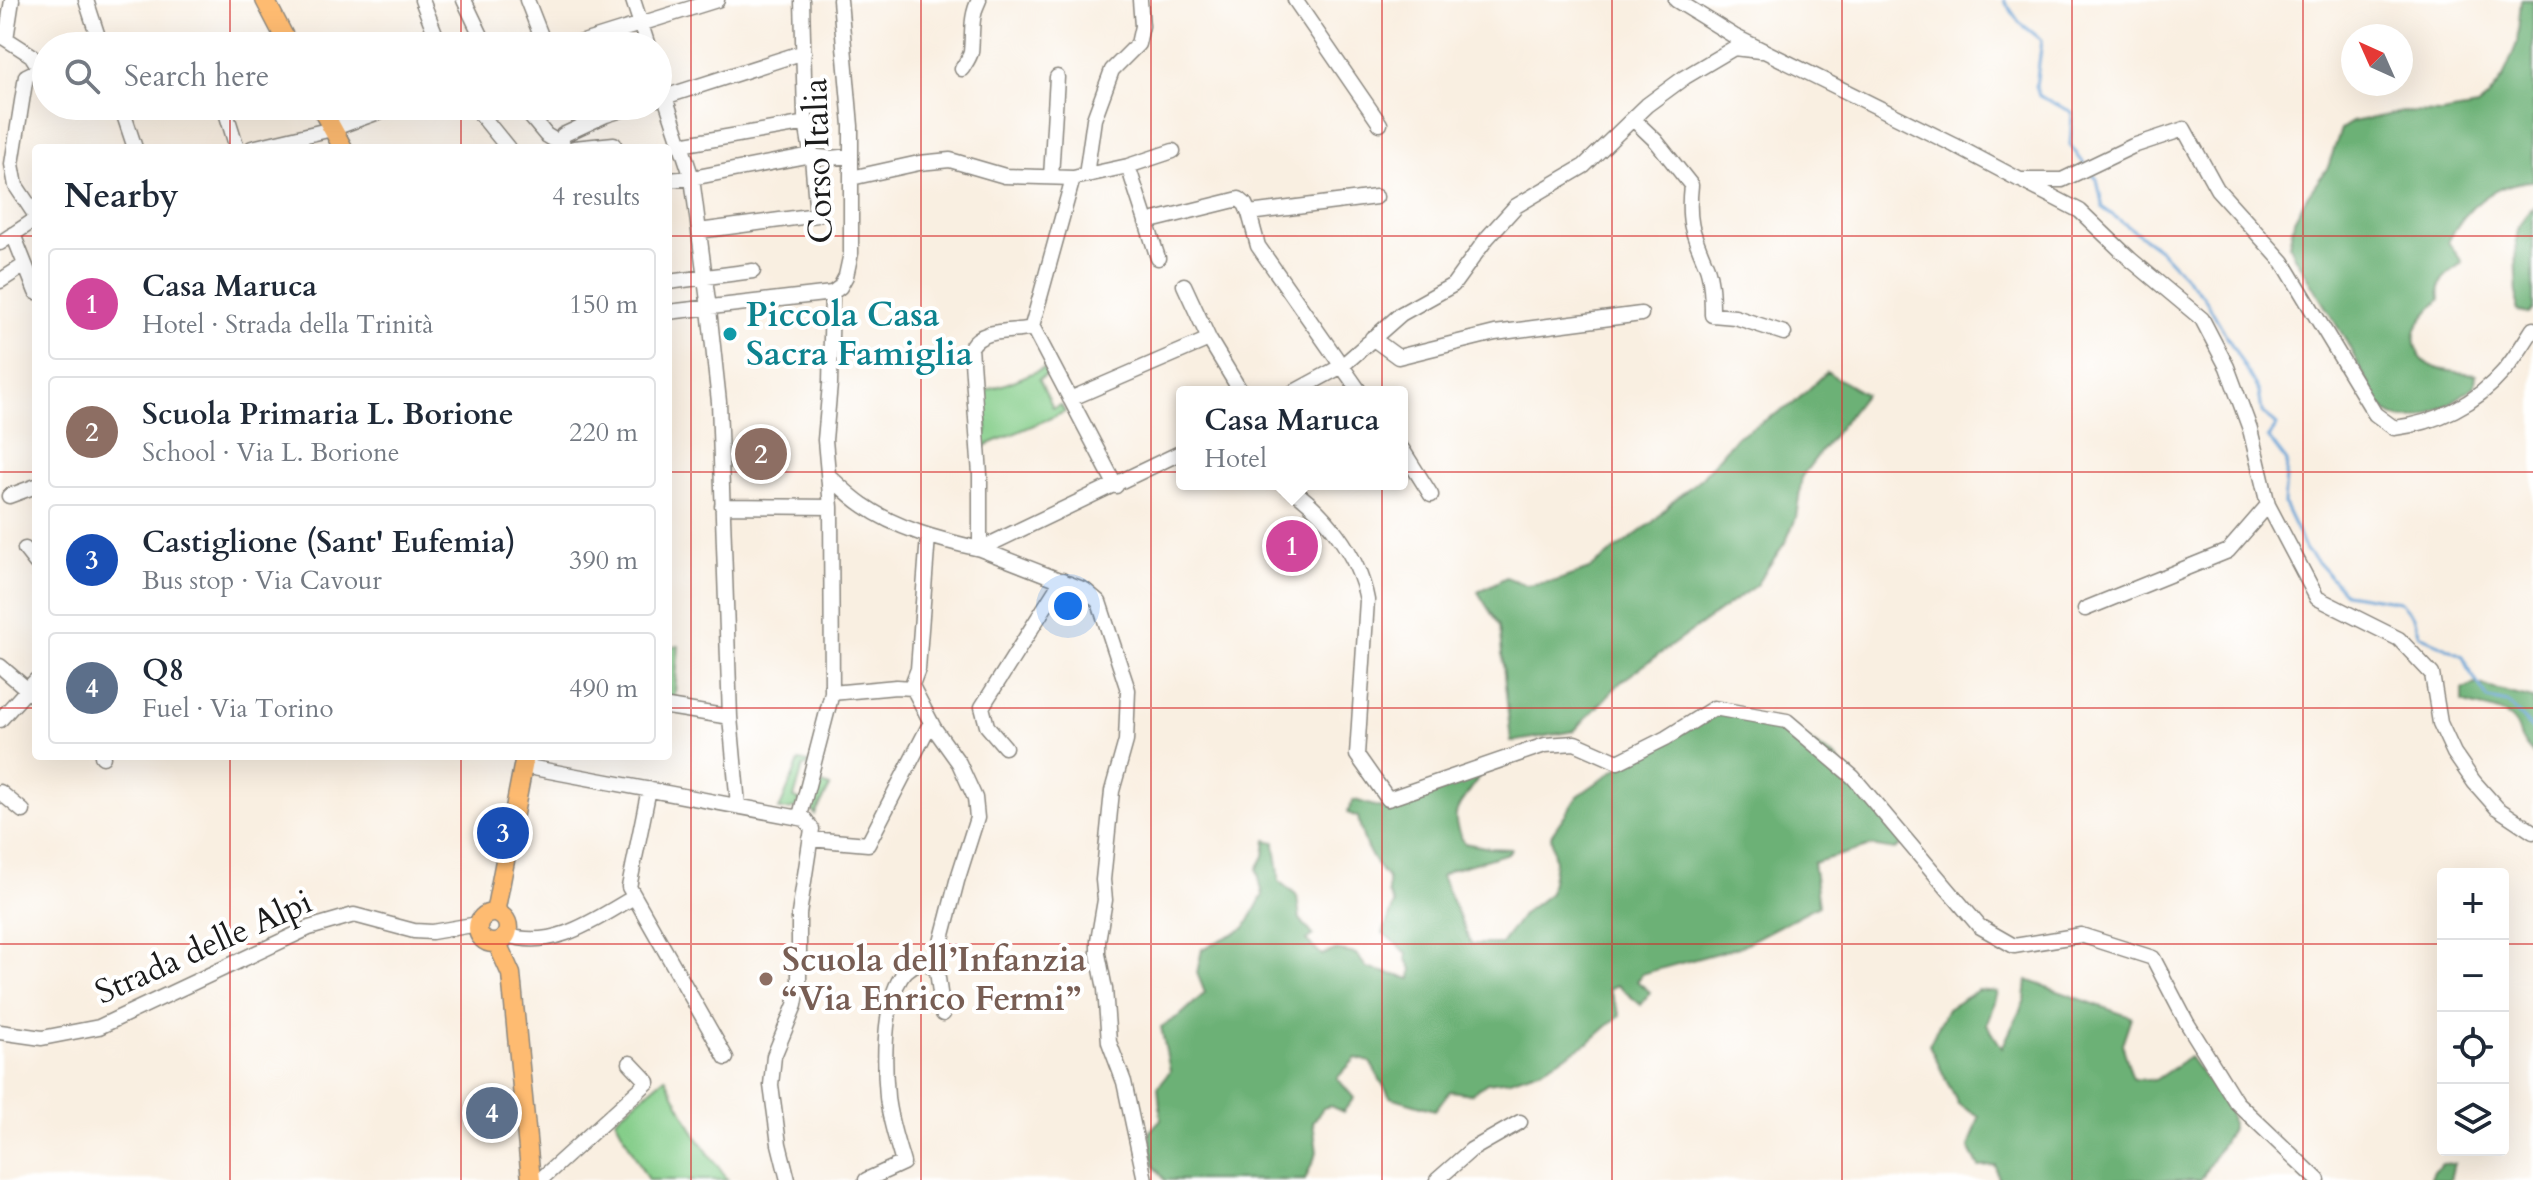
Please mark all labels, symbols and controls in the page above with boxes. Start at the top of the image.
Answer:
north arrow [2341,24,2413,96]
search box [32,32,672,120]
icon: search [60,54,104,98]
text: Search here [124,56,269,97]
street label: Corso Italia [792,77,844,245]
text: Nearby [64,173,179,219]
text: 4 results [552,179,640,214]
text: Casa Maruca [142,266,317,307]
text: 1 [85,287,99,322]
text: 150 m [569,287,638,322]
place label: Piccola Casa Sacra Famiglia [746,292,973,377]
text: Hotel · Strada della Trinità [142,307,434,342]
marker: Piccola Casa Sacra Famiglia [721,325,739,343]
popup [1176,386,1408,490]
text: Scuola Primaria L. Borione [142,394,514,435]
text: Casa Maruca [1204,400,1380,441]
text: 2 [85,415,99,450]
text: 220 m [569,415,638,450]
pin: 2 [735,424,787,484]
text: School · Via L. Borione [142,435,400,470]
text: Hotel [1204,441,1267,476]
pin: 1 [1266,516,1318,576]
text: Castiglione (Sant' Eufemia) [142,522,516,563]
text: 3 [85,543,99,578]
text: 390 m [569,543,638,578]
text: Bus stop · Via Cavour [142,563,382,598]
your location [1048,586,1088,626]
text: Q8 [142,650,184,691]
text: 4 [85,671,99,706]
text: 490 m [569,671,638,706]
text: Fuel · Via Torino [142,691,333,726]
pin: 3 [477,803,529,863]
map controls [2437,868,2509,1156]
button: + [2437,868,2509,940]
street label: Strada delle Alpi [88,879,319,1015]
place label: Scuola dell’Infanzia “Via Enrico Fermi” [782,937,1087,1022]
button: − [2437,940,2509,1012]
marker: Scuola dell’Infanzia “Via Enrico Fermi” [757,970,775,988]
button: locate [2437,1012,2509,1084]
pin: 4 [466,1083,518,1143]
button: layers [2437,1084,2509,1156]

